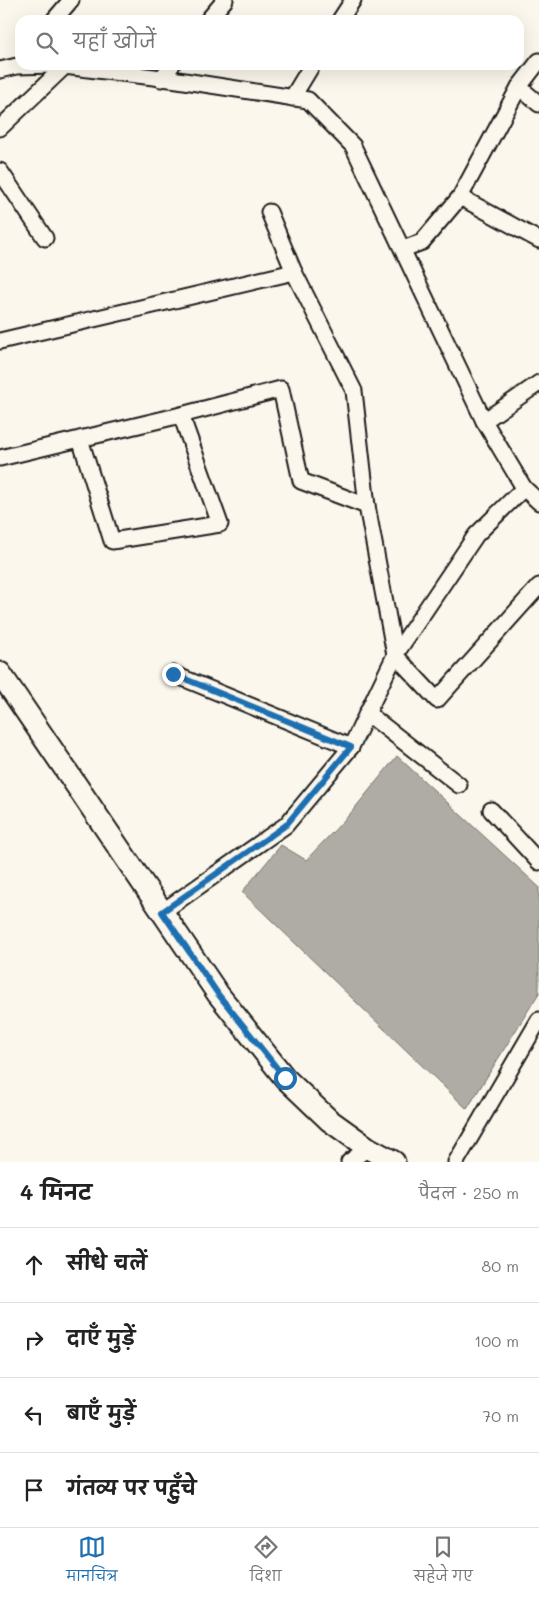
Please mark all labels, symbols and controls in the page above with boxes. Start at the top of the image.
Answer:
search box [15,15,524,70]
text: यहाँ खोजें [73,28,156,53]
icon: search [33,29,61,57]
route end [162,663,185,686]
route start [274,1067,297,1090]
text: 4 मिनट [20,1178,92,1205]
text: पैदल · 250 m [419,1182,519,1203]
text: सीधे चलें [67,1250,147,1275]
icon: ahead [20,1251,48,1279]
text: 80 m [482,1255,519,1276]
text: दाएँ मुड़ें [67,1325,135,1350]
icon: right [20,1326,48,1354]
text: 100 m [474,1330,519,1351]
text: बाएँ मुड़ें [67,1400,136,1425]
icon: left [20,1401,48,1429]
text: 70 m [482,1405,519,1426]
text: गंतव्य पर पहुँचे [67,1475,196,1500]
icon: arrive [20,1476,48,1504]
tab: मानचित्र [66,1533,117,1592]
tab: दिशा [250,1533,282,1592]
tab: सहेजे गए [414,1533,473,1592]

